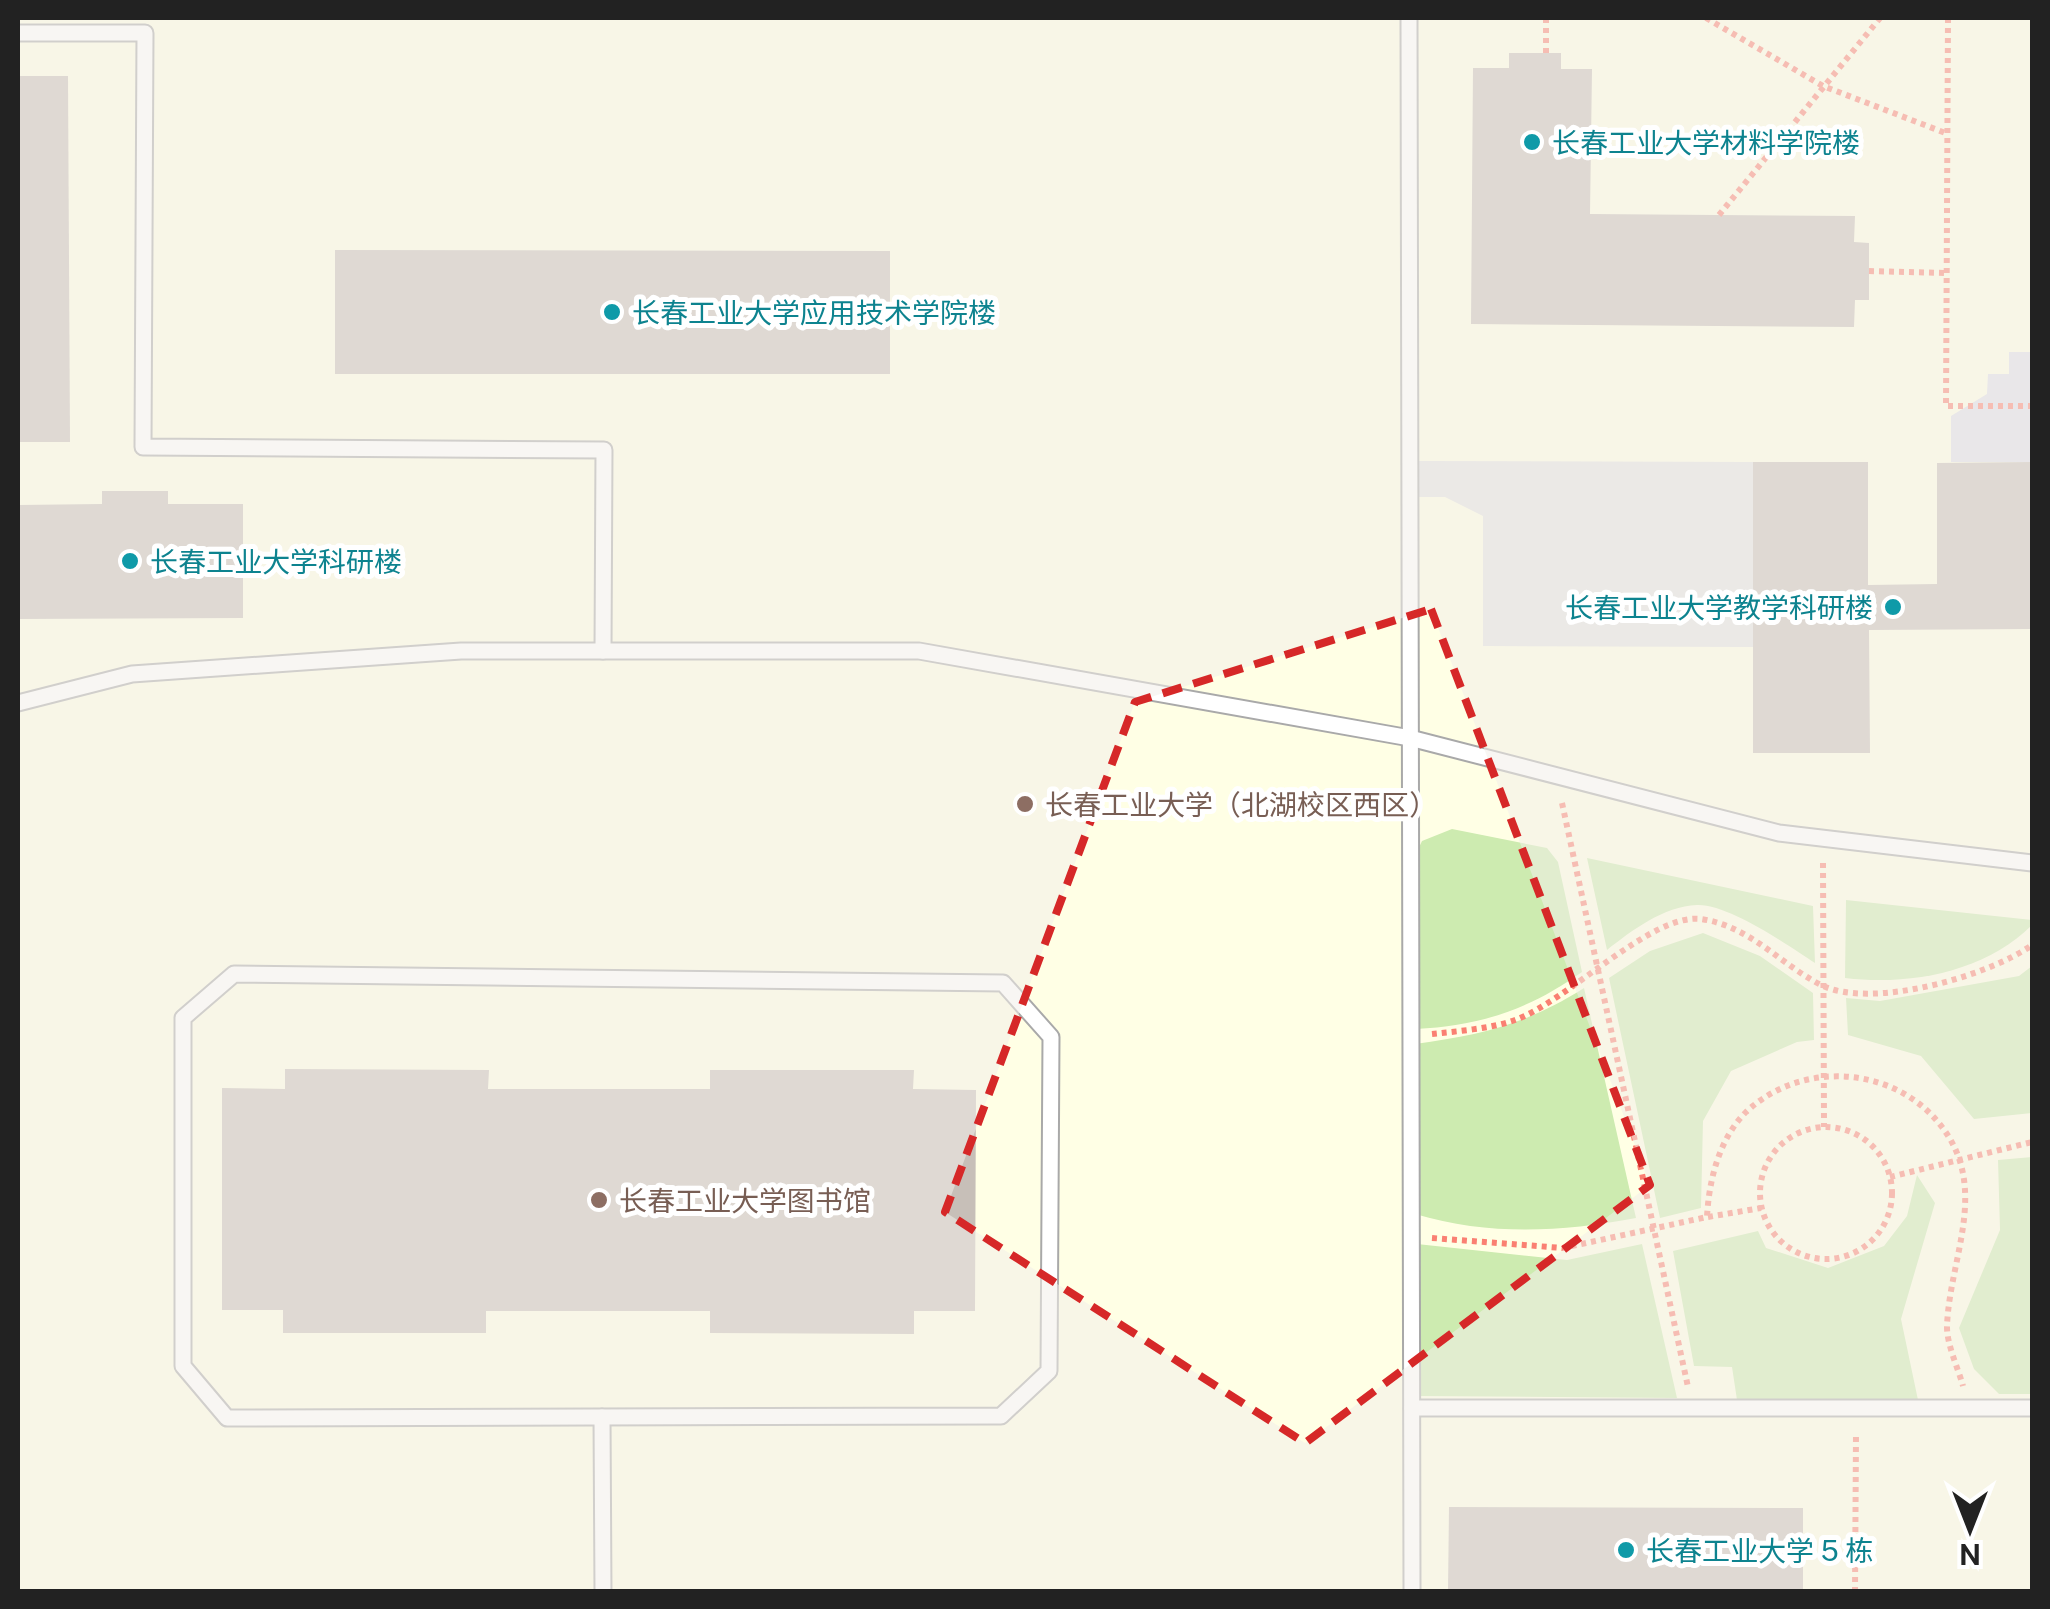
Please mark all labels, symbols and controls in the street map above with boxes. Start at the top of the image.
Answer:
place label: 长春工业大学材料学院楼 [1552,126,1860,159]
marker: 长春工业大学材料学院楼 [1521,131,1543,153]
place label: 长春工业大学应用技术学院楼 [632,296,996,329]
marker: 长春工业大学应用技术学院楼 [601,301,623,323]
place label: 长春工业大学科研楼 [150,545,402,578]
marker: 长春工业大学科研楼 [119,550,141,572]
place label: 长春工业大学教学科研楼 [1565,591,1873,624]
marker: 长春工业大学教学科研楼 [1882,596,1904,618]
place label: 长春工业大学（北湖校区西区） [1045,788,1437,821]
marker: 长春工业大学（北湖校区西区） [1014,793,1036,815]
place label: 长春工业大学图书馆 [619,1184,871,1217]
marker: 长春工业大学图书馆 [588,1189,610,1211]
north arrow [1920,1479,2020,1579]
place label: 长春工业大学 5 栋 [1646,1534,1874,1567]
text: N [1959,1538,1981,1571]
marker: 长春工业大学 5 栋 [1615,1539,1637,1561]

